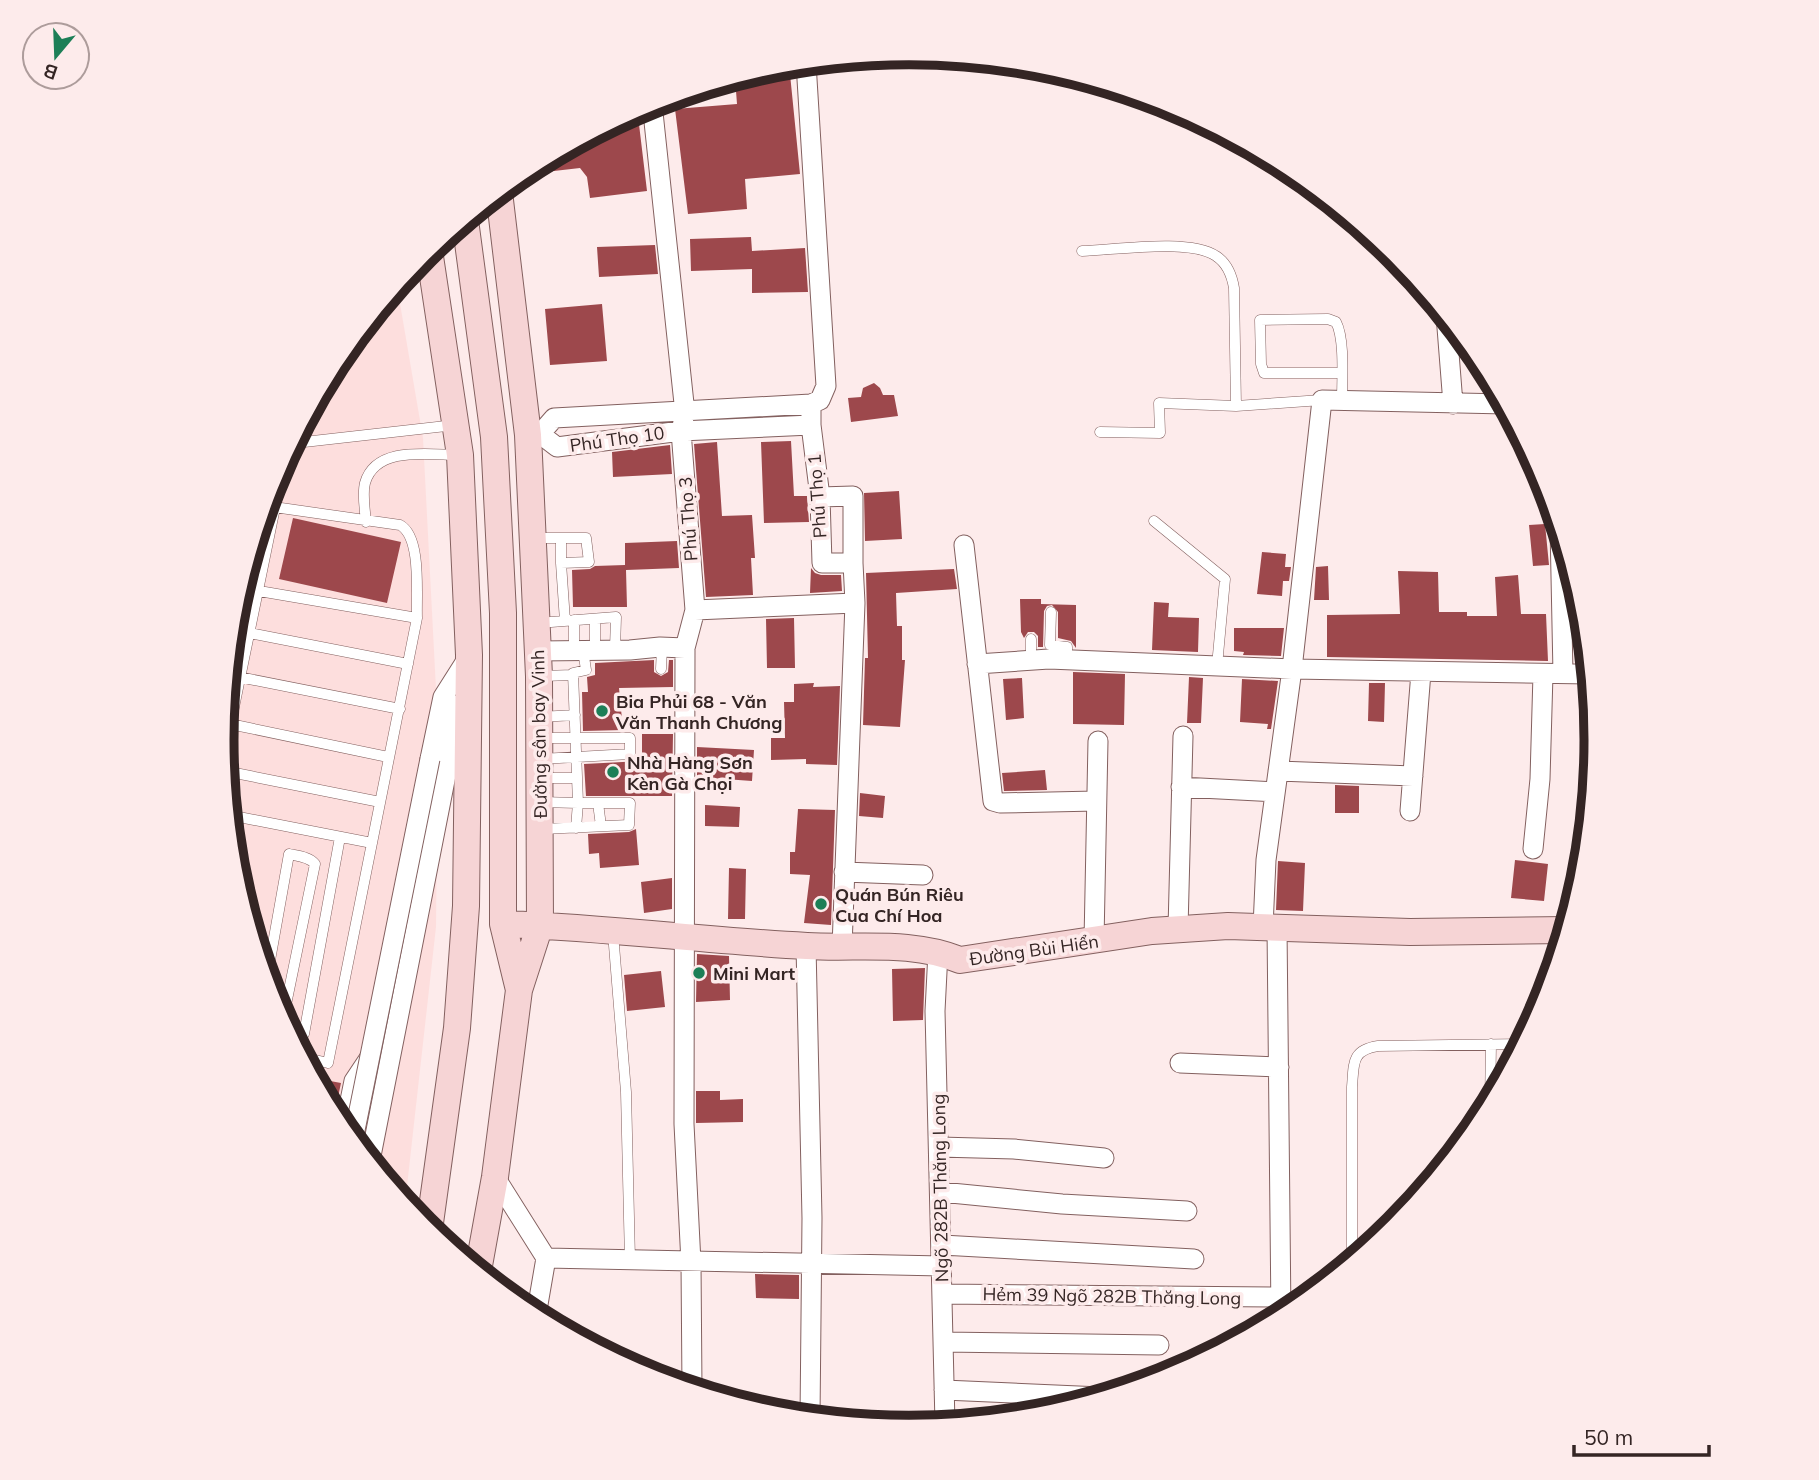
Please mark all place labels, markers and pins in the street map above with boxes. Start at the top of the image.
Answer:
place label: Bia Phủi 68 - Văn Văn Thanh Chương [615,690,782,734]
marker: Bia Phủi 68 - Văn Văn Thanh Chương [594,703,610,719]
place label: Nhà Hàng Sơn Kèn Gà Chọi [627,751,753,795]
marker: Nhà Hàng Sơn Kèn Gà Chọi [605,764,621,780]
place label: Quán Bún Riêu Cua Chí Hoa [835,883,964,927]
marker: Quán Bún Riêu Cua Chí Hoa [813,896,829,912]
place label: Mini Mart [713,962,795,985]
marker: Mini Mart [691,965,707,981]

